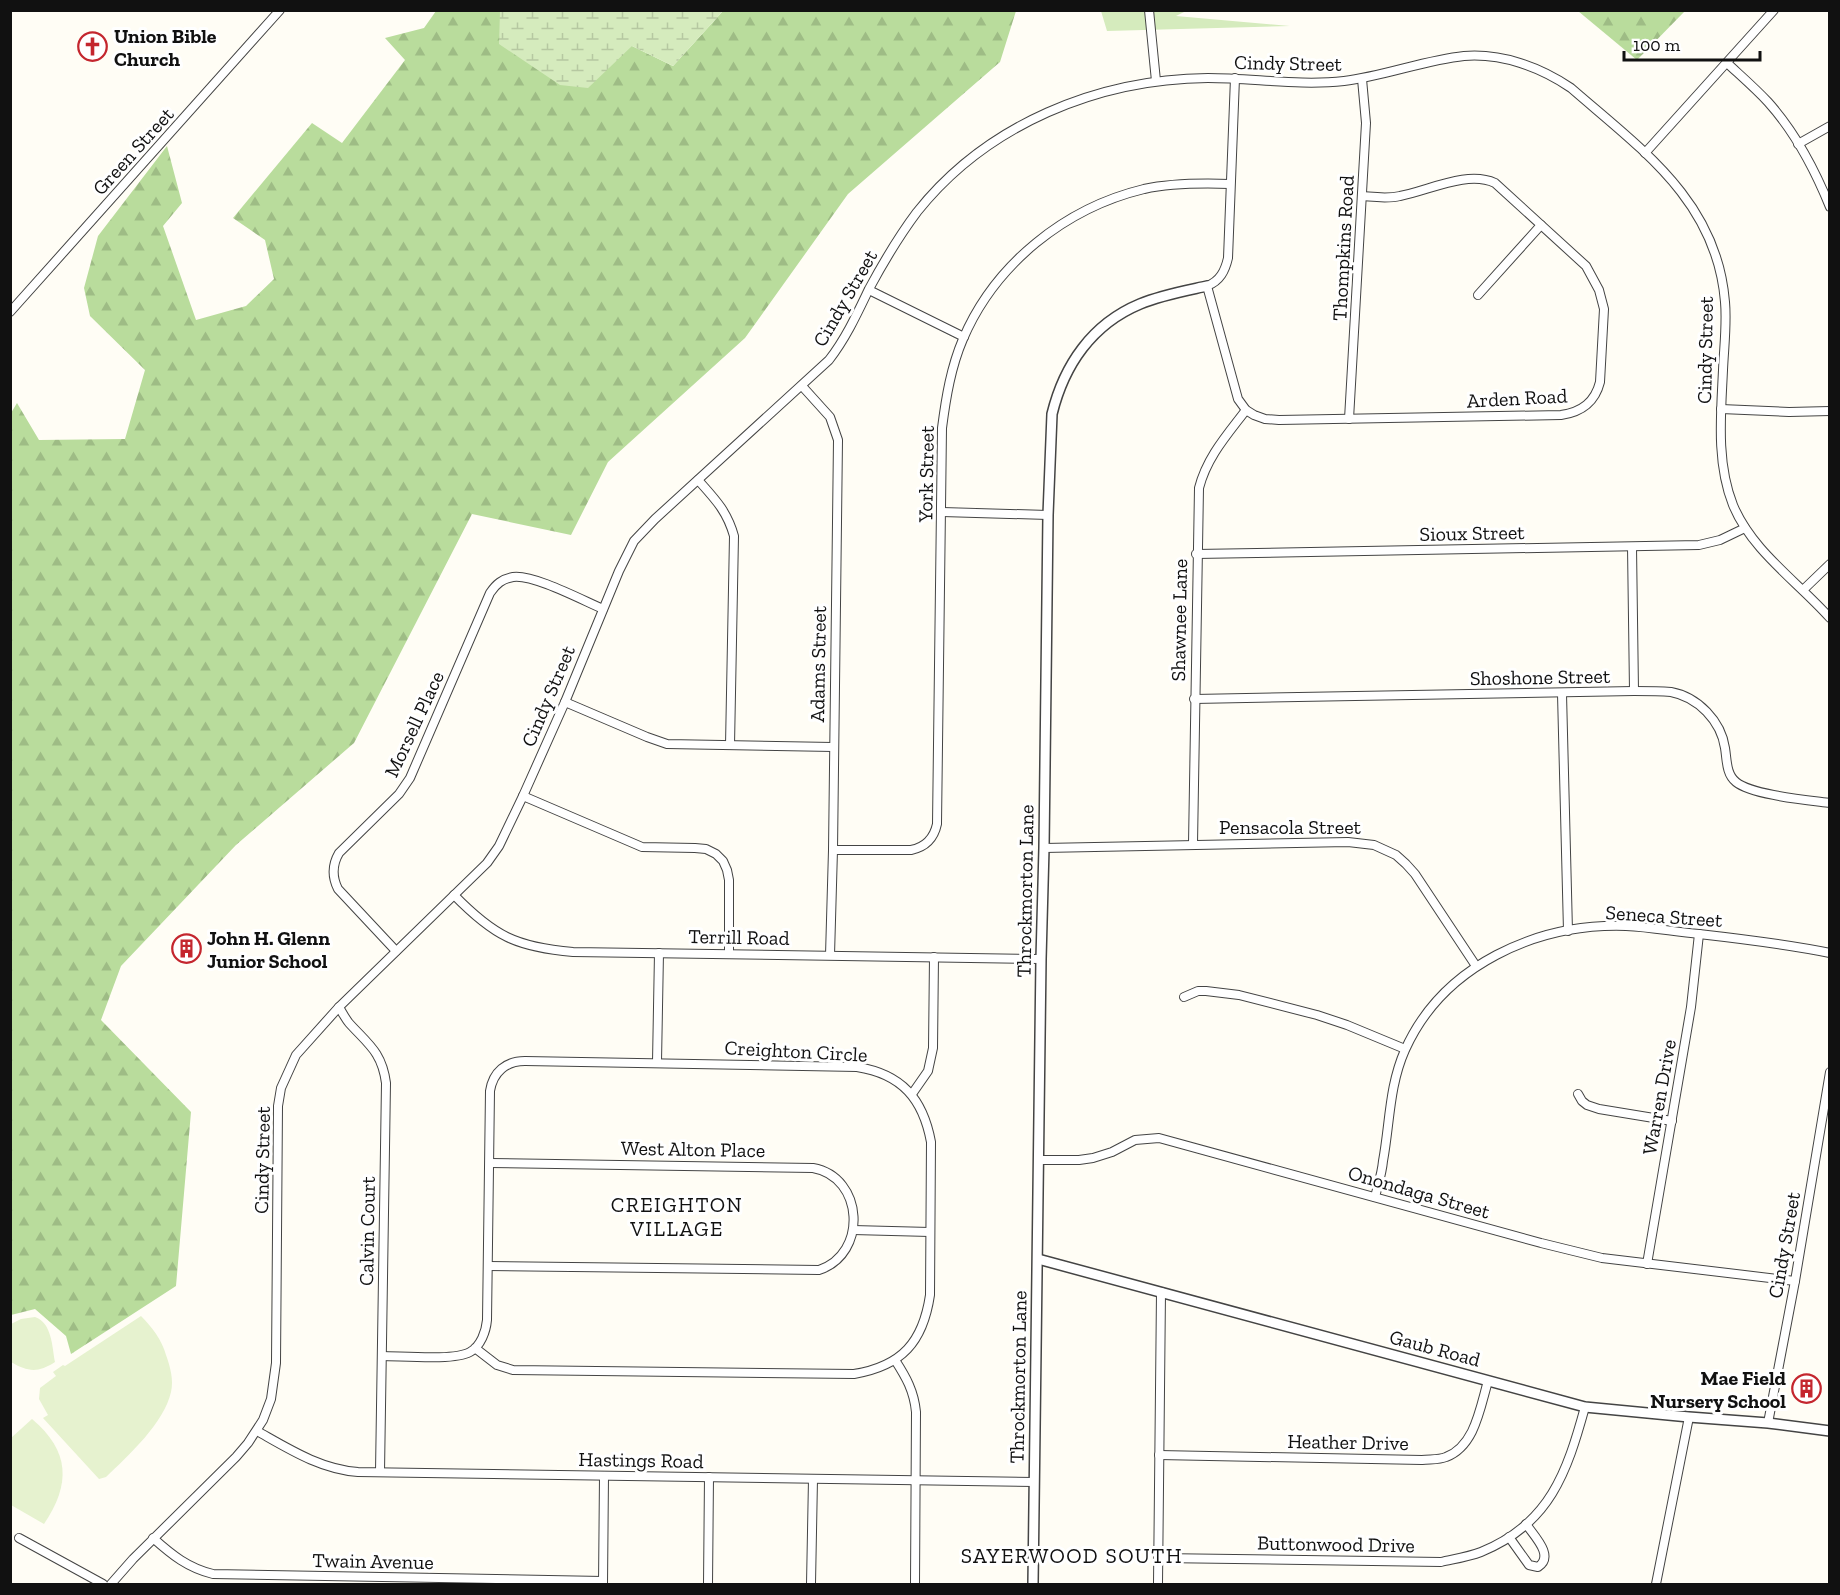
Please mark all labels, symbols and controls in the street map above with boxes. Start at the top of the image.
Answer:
place label: Union Bible Church [114,24,217,71]
scale bar [1624,24,1760,62]
church icon: Union Bible Church [77,31,109,63]
text: 100 m [1633,34,1681,56]
street label: Cindy Street [1234,50,1343,76]
street label: Green Street [87,102,179,200]
street label: Thompkins Road [1327,175,1359,321]
street label: Cindy Street [808,245,883,351]
street label: Cindy Street [1692,295,1718,404]
street label: Arden Road [1466,383,1568,413]
street label: York Street [913,425,939,524]
street label: Sioux Street [1419,520,1525,546]
street label: Shawnee Lane [1166,558,1192,682]
street label: Adams Street [805,605,831,723]
street label: Cindy Street [516,641,580,750]
street label: Shoshone Street [1470,664,1611,690]
street label: Morsell Place [379,667,449,781]
street label: Throckmorton Lane [1011,804,1039,978]
street label: Pensacola Street [1219,815,1362,839]
street label: Seneca Street [1605,900,1724,932]
street label: Terrill Road [688,924,790,950]
place label: John H. Glenn Junior School [207,926,330,973]
building icon: John H. Glenn Junior School [170,933,202,965]
street label: Creighton Circle [724,1035,868,1067]
street label: Warren Drive [1637,1037,1681,1157]
street label: Cindy Street [249,1105,275,1214]
street label: West Alton Place [621,1136,765,1162]
street label: Onondaga Street [1345,1160,1493,1224]
street label: Calvin Court [354,1175,380,1286]
street label: Cindy Street [1763,1189,1805,1300]
district label: CREIGHTON VILLAGE [611,1192,743,1241]
street label: Throckmorton Lane [1004,1290,1032,1464]
street label: Gaub Road [1387,1324,1483,1372]
place label: Mae Field Nursery School [1650,1366,1787,1413]
building icon: Mae Field Nursery School [1791,1373,1823,1405]
street label: Heather Drive [1287,1429,1409,1455]
street label: Hastings Road [578,1447,704,1473]
street label: Buttonwood Drive [1257,1531,1415,1557]
district label: SAYERWOOD SOUTH [961,1543,1183,1568]
street label: Twain Avenue [312,1548,434,1574]

